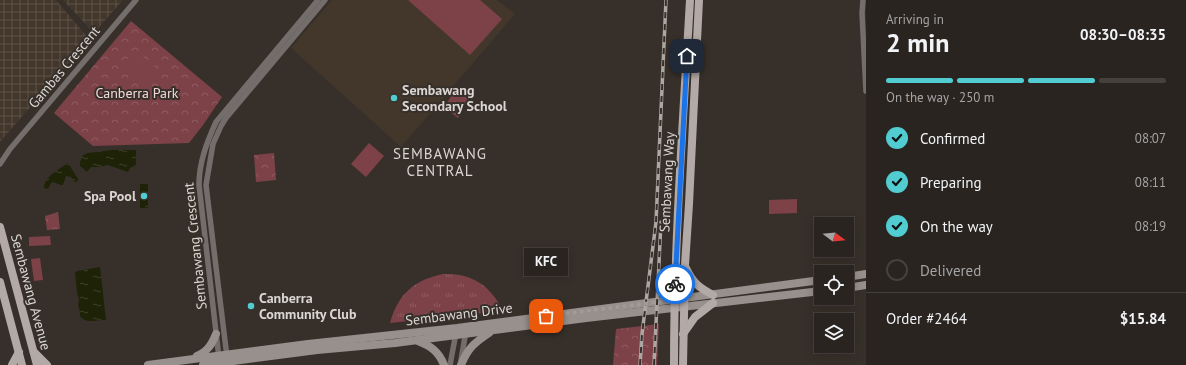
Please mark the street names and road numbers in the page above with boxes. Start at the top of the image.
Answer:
street label: Gambas Crescent [24,22,104,112]
street label: Sembawang Way [655,131,679,233]
street label: Sembawang Crescent [179,181,211,310]
street label: Sembawang Avenue [7,232,55,352]
street label: Sembawang Drive [404,298,514,330]

